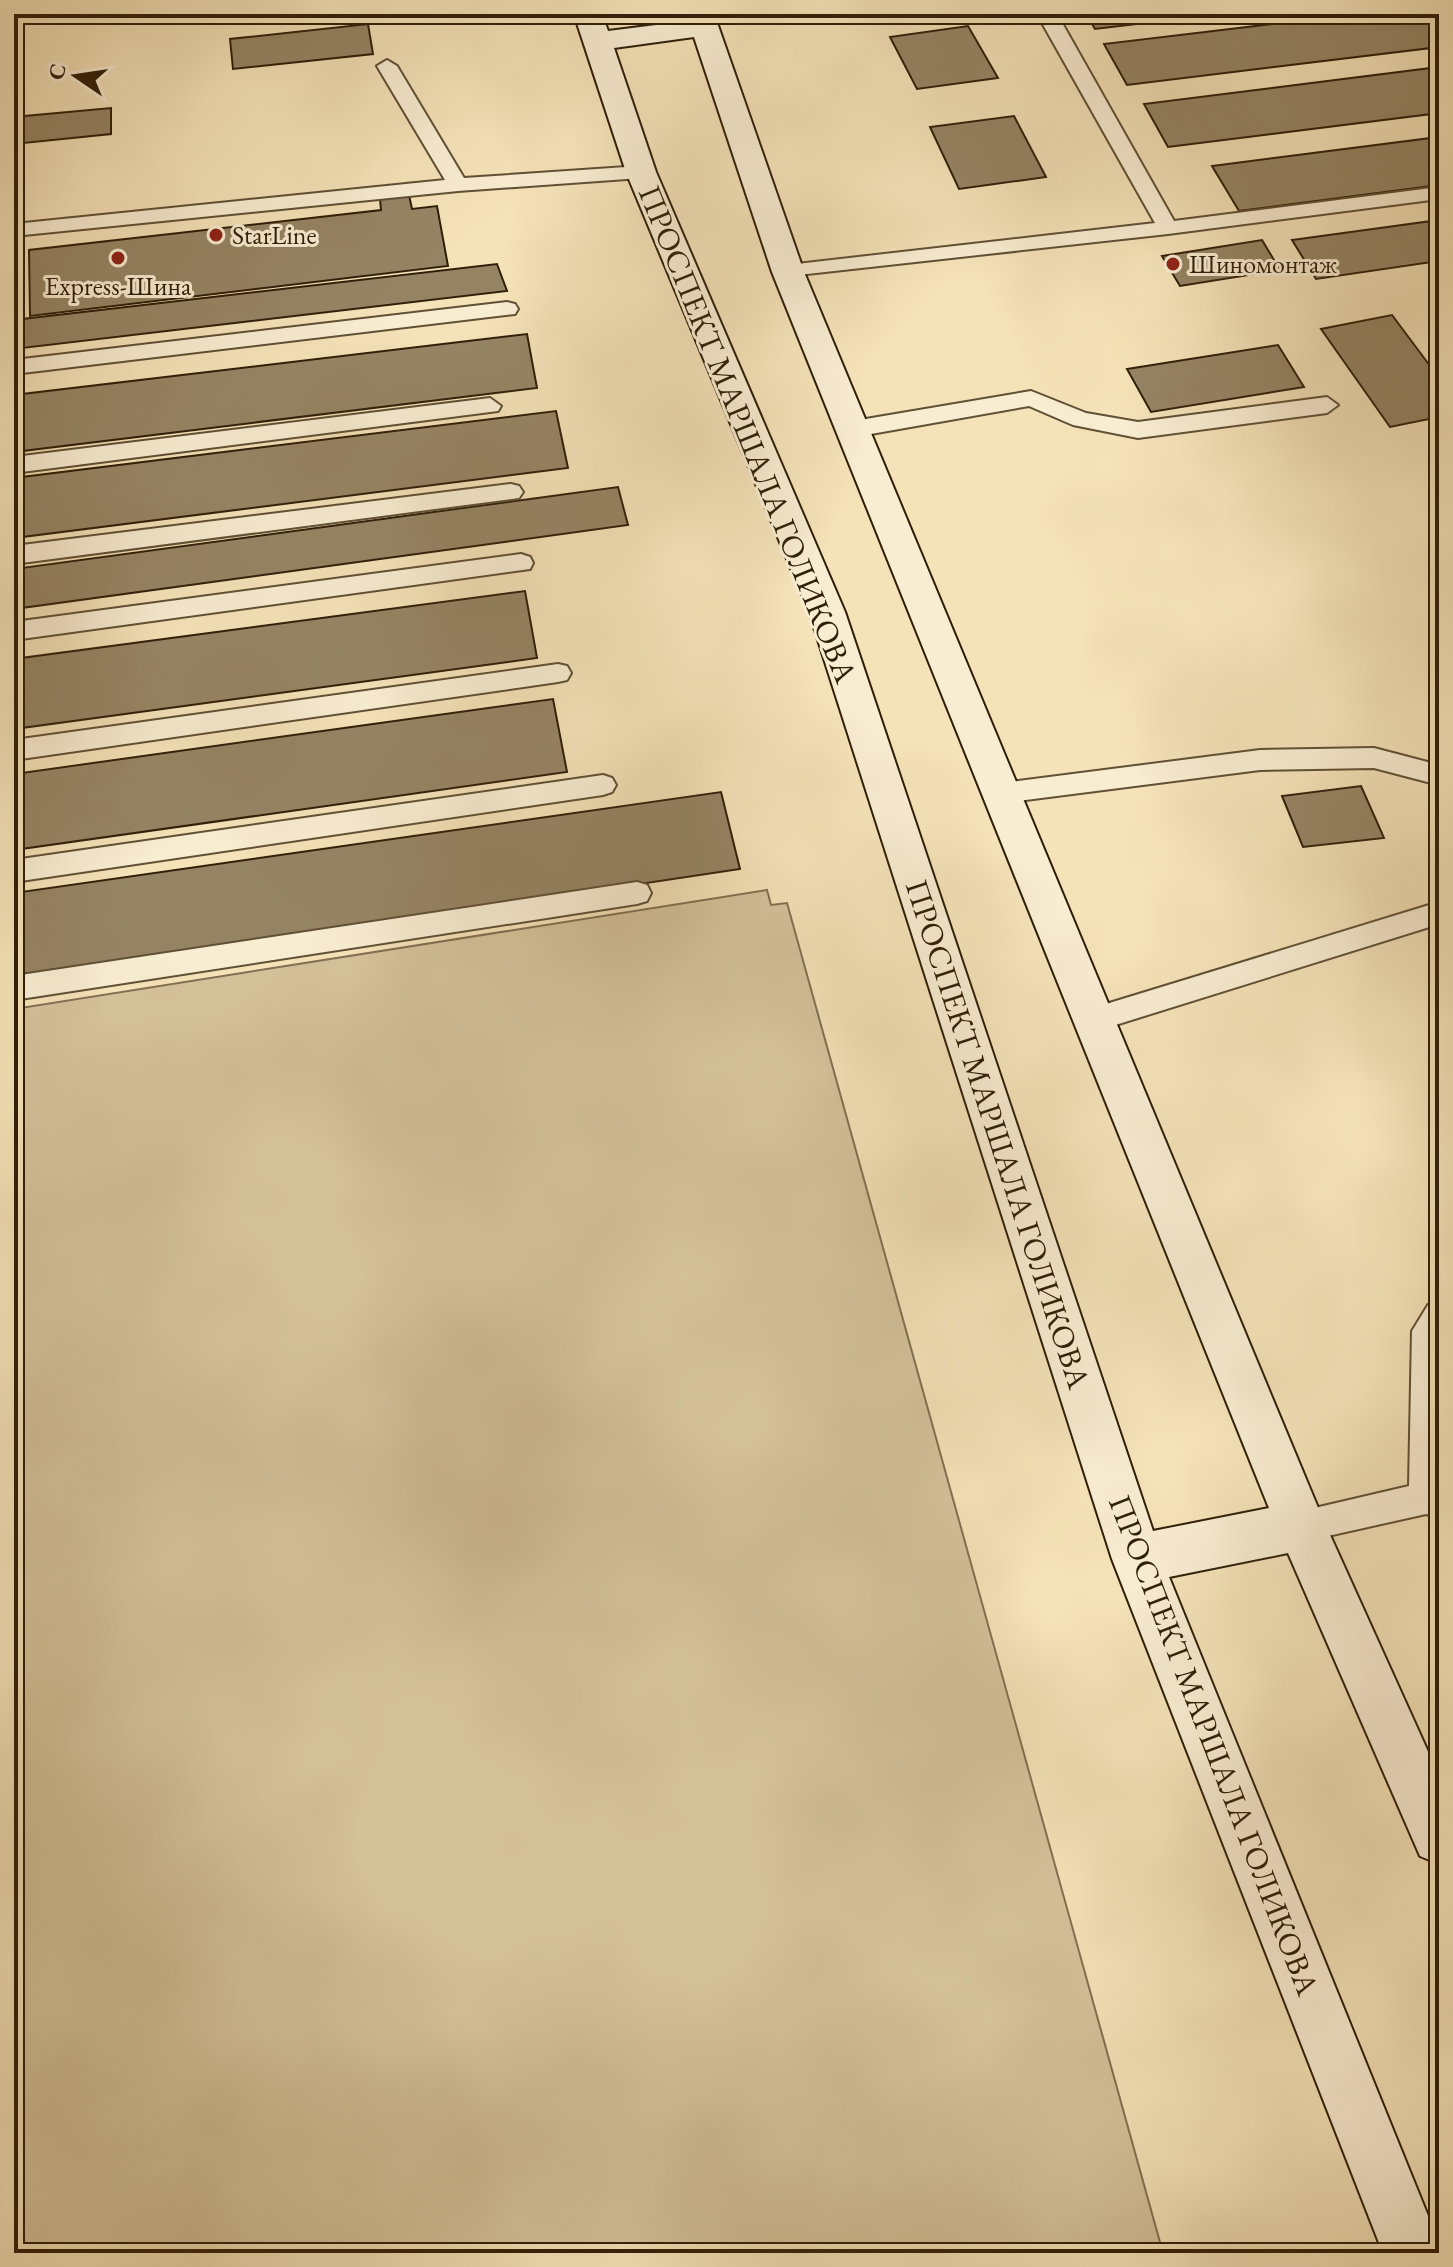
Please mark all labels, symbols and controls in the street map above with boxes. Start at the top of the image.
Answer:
north arrow [36,36,116,116]
text: С [41,61,73,82]
street label: ПРОСПЕКТ МАРШАЛА ГОЛИКОВА [629,179,868,690]
place label: StarLine [232,218,317,252]
marker: StarLine [207,226,225,244]
place label: Шиномонтаж [1189,247,1337,281]
marker: Express-Шина [109,249,127,267]
marker: Шиномонтаж [1164,255,1182,273]
place label: Express-Шина [45,269,192,303]
street label: ПРОСПЕКТ МАРШАЛА ГОЛИКОВА [896,874,1101,1395]
street label: ПРОСПЕКТ МАРШАЛА ГОЛИКОВА [1099,1489,1329,2002]

